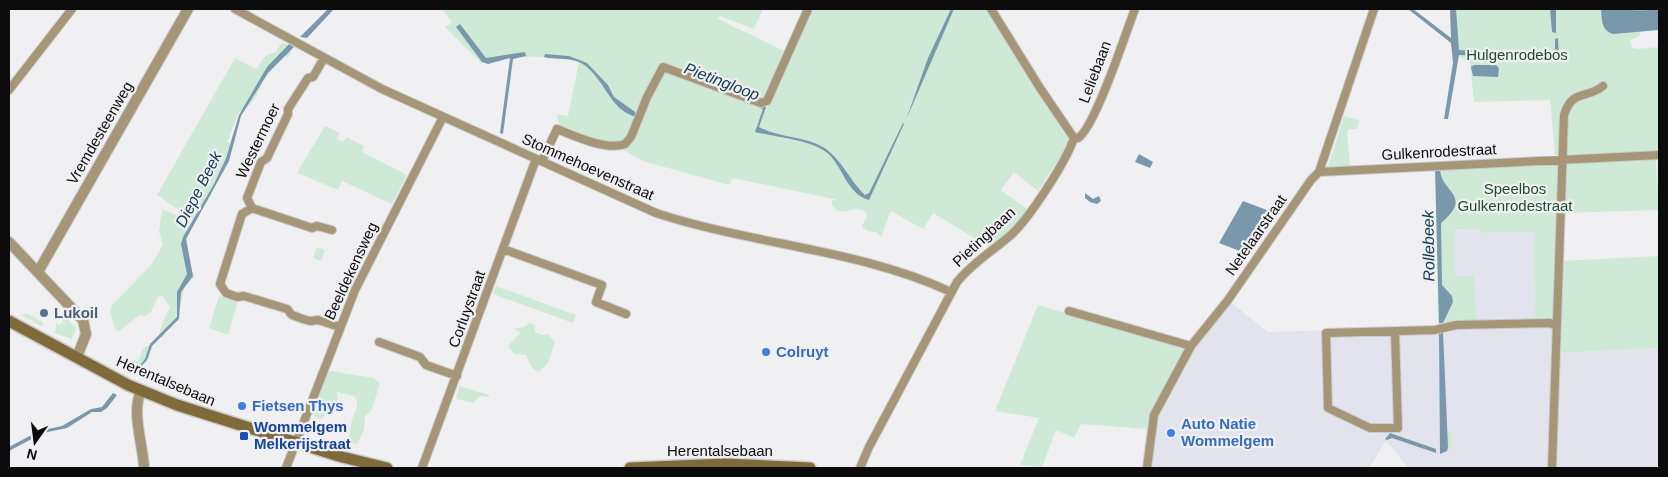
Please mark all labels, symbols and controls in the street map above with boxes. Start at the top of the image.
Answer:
street label: Leliebaan [1075,38,1114,105]
park label: Hulgenrodebos [1466,46,1568,63]
water label: Pietingloop [682,59,762,104]
street label: Vremdesteenweg [63,78,136,187]
street label: Westermoer [232,100,283,181]
street label: Stommehoevenstraat [520,130,658,204]
street label: Gulkenrodestraat [1381,140,1498,163]
water label: Diepe Beek [172,148,225,230]
park label: Speelbos Gulkenrodestraat [1457,180,1573,214]
street label: Netelaarstraat [1222,191,1290,278]
street label: Pietingbaan [949,203,1018,270]
water label: Rollebeek [1419,209,1438,282]
street label: Beeldekensweg [320,219,381,322]
street label: Corluystraat [445,267,489,350]
place label: Lukoil [54,304,98,321]
marker: Lukoil [38,307,50,319]
place label: Colruyt [776,343,829,360]
marker: Colruyt [760,346,772,358]
street label: Herentalsebaan [114,352,218,409]
place label: Fietsen Thys [252,397,344,414]
marker: Fietsen Thys [236,400,248,412]
place label: Auto Natie Wommelgem [1181,415,1274,449]
north arrow [10,417,60,467]
place label: Wommelgem Melkerijstraat [254,418,351,452]
marker: Auto Natie Wommelgem [1165,427,1177,439]
marker: Wommelgem Melkerijstraat [238,430,250,442]
street label: Herentalsebaan [667,442,773,459]
text: N [25,446,39,464]

